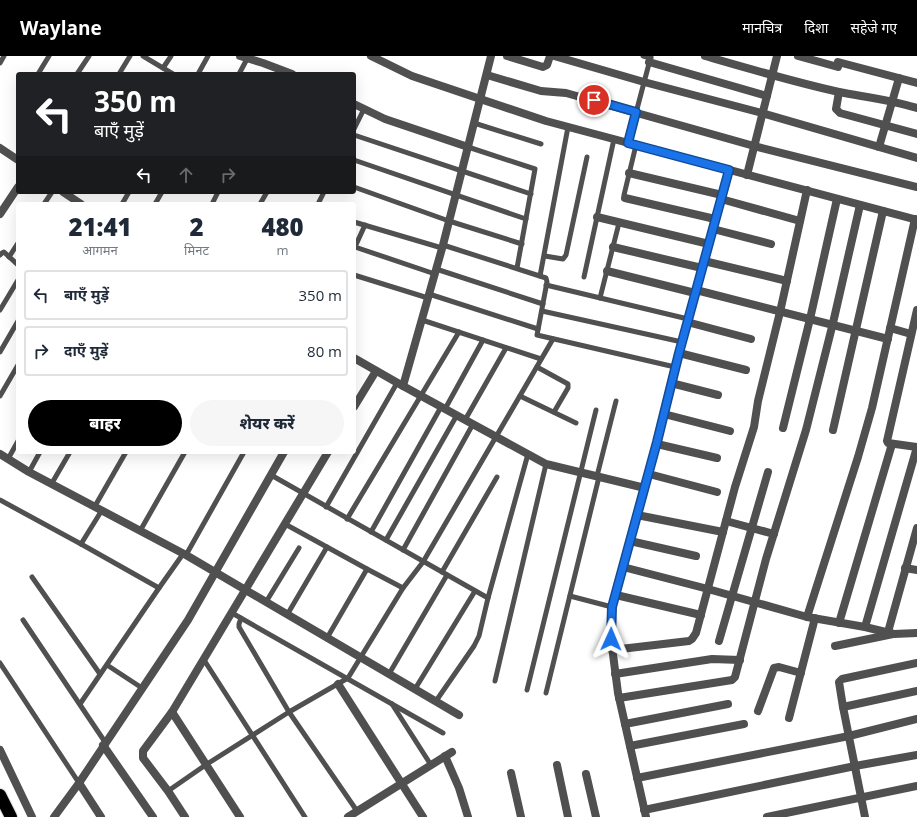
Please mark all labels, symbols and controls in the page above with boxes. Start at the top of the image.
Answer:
text: Waylane [20,15,102,41]
text: मानचित्र [742,18,782,37]
text: दिशा [804,18,828,37]
text: सहेजे गए [850,18,897,37]
text: 350 m [94,82,177,120]
pin [577,83,611,117]
icon: left [28,88,80,140]
icon: arrive [583,89,605,111]
text: बाएँ मुड़ें [94,118,144,142]
icon: left [133,164,155,186]
icon: ahead [175,164,197,186]
icon: right [217,164,239,186]
text: 21:41 [68,210,132,243]
text: 2 [189,210,204,243]
text: 480 [261,210,304,243]
text: आगमन [82,241,118,259]
text: मिनट [184,241,209,259]
text: m [276,241,288,259]
icon: left [30,284,52,306]
text: बाएँ मुड़ें [64,284,109,304]
text: 350 m [298,285,342,305]
icon: right [30,340,52,362]
text: दाएँ मुड़ें [64,340,108,360]
text: 80 m [307,341,342,361]
button: बाहर [28,400,182,446]
button: शेयर करें [190,400,344,446]
position arrow [590,618,632,660]

